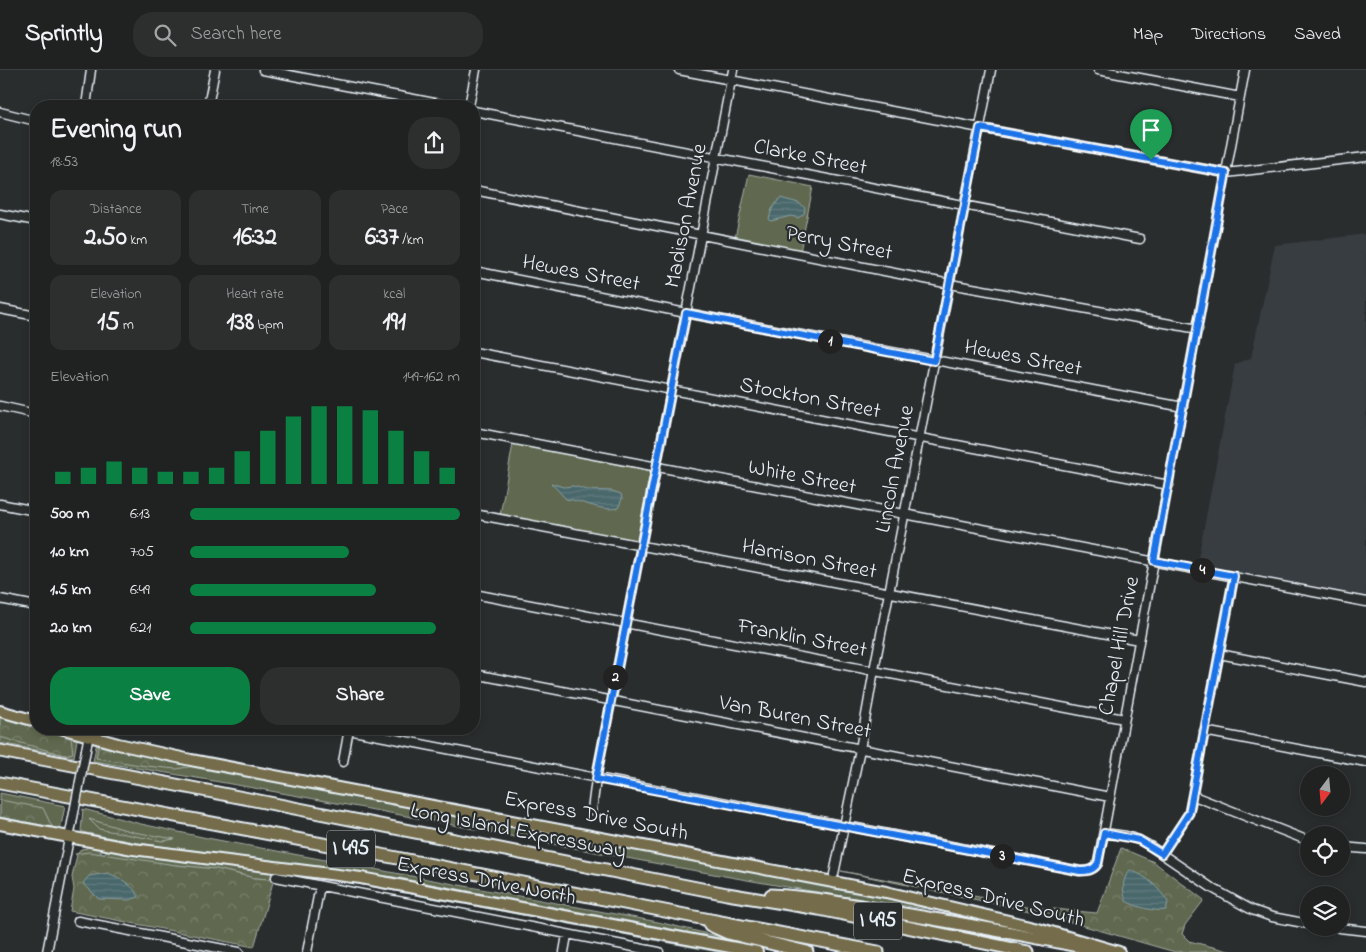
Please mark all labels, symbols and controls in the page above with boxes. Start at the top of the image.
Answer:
search box [133,12,483,57]
text: Sprintly [25,17,103,52]
icon: search [151,21,179,49]
text: Search here [191,21,282,48]
text: Map [1133,22,1163,48]
text: Directions [1191,22,1266,48]
text: Saved [1294,22,1341,48]
pin [1130,109,1172,160]
text: Evening run [50,110,182,151]
icon: arrive [1137,116,1165,144]
button: share [408,117,460,169]
street label: Clarke Street [751,131,870,185]
street label: Madison Avenue [657,141,717,291]
text: 18:53 [50,150,78,174]
text: Distance [90,199,141,220]
text: Time [241,199,269,220]
text: Pace [381,199,408,220]
street label: Perry Street [783,218,896,271]
text: 2.50 [84,220,127,256]
text: 16:32 [233,220,277,256]
text: 6:37 [365,220,399,256]
text: km [127,230,147,251]
text: /km [399,230,424,251]
street label: Hewes Street [520,247,643,301]
text: Elevation [90,284,141,305]
text: Heart rate [226,284,284,305]
text: kcal [383,284,405,305]
text: 15 [97,305,120,341]
text: 138 [226,305,254,341]
text: 191 [383,305,406,341]
text: m [120,315,134,336]
text: bpm [254,315,284,336]
pin: 1 [818,328,842,354]
text: 1 [828,331,833,352]
street label: Hewes Street [962,332,1085,386]
text: Elevation [50,365,109,389]
text: 149–162 m [402,365,460,389]
street label: Stockton Street [737,370,884,428]
street label: Lincoln Avenue [868,402,924,536]
street label: White Street [745,452,859,504]
text: 500 m [50,502,89,526]
text: 6:13 [130,502,150,526]
street label: Harrison Street [739,531,880,589]
text: 1.0 km [50,540,89,564]
text: 7:05 [130,540,154,564]
pin: 4 [1190,558,1214,582]
text: 4 [1200,560,1205,581]
street label: Chapel Hill Drive [1091,574,1149,718]
text: 1.5 km [50,578,91,602]
text: 6:49 [130,578,150,602]
street label: Franklin Street [734,611,870,667]
text: 2.0 km [50,616,92,640]
text: 6:21 [130,616,151,640]
pin: 2 [602,664,628,690]
button: Save [50,667,250,725]
button: Share [260,667,460,725]
text: 2 [612,667,619,688]
street label: Van Buren Street [715,687,874,749]
north arrow [1300,766,1350,816]
map controls [1300,766,1350,936]
street label: Express Drive South [501,783,691,851]
street label: Long Island Expressway [407,795,629,870]
button: locate [1300,826,1350,876]
road number: I 495 [327,831,375,868]
pin: 3 [990,844,1014,868]
text: 3 [1000,846,1005,867]
street label: Express Drive North [394,849,578,915]
street label: Express Drive South [898,861,1088,937]
button: layers [1300,886,1350,936]
road number: I 495 [854,902,902,939]

